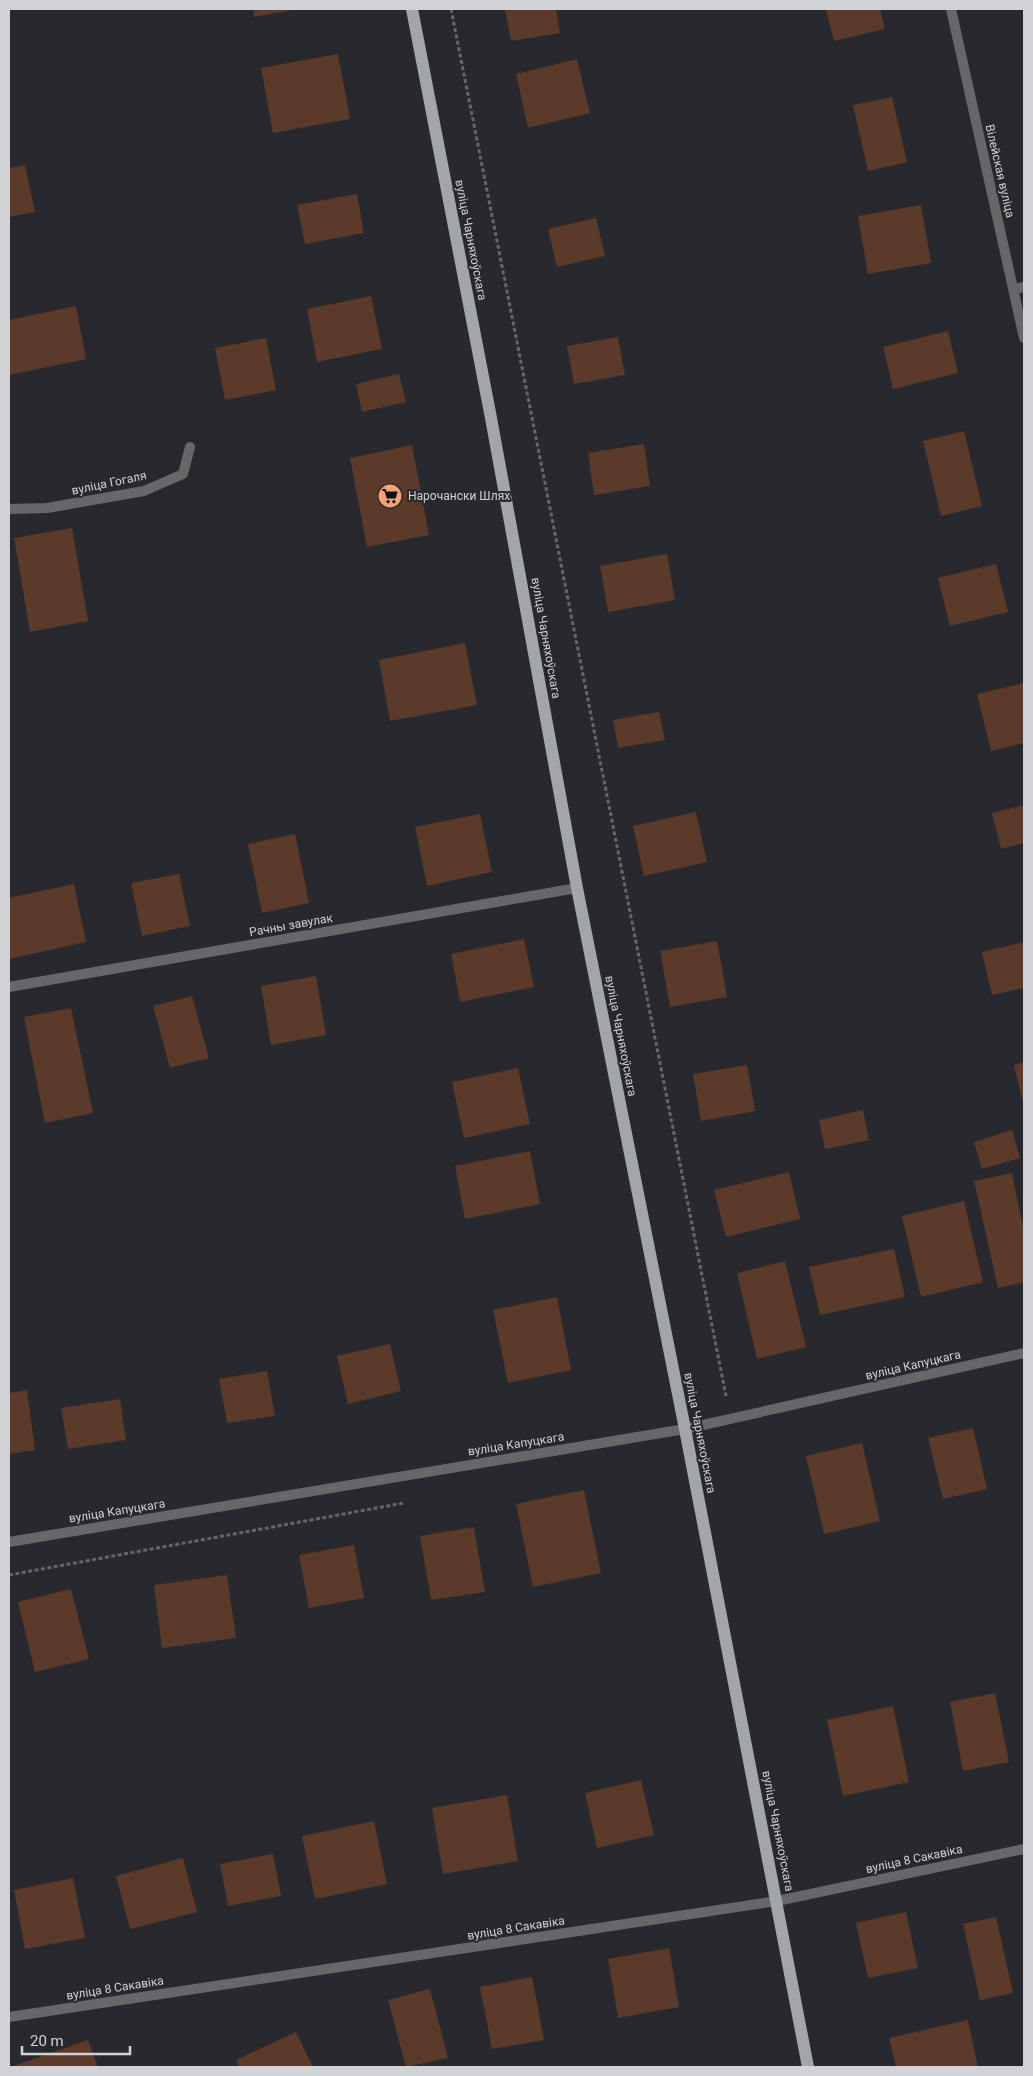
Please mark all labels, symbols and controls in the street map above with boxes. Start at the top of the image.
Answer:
street label: Вілейская вуліца [982,123,1018,219]
street label: вуліца Чарняхоўскага [452,178,490,302]
street label: вуліца Гогаля [70,468,148,498]
supermarket icon: Нарочански Шлях [377,483,403,509]
place label: Нарочански Шлях [408,489,510,503]
street label: вуліца Чарняхоўскага [528,576,564,700]
street label: Рачны завулак [248,911,334,939]
street label: вуліца Чарняхоўскага [602,974,640,1098]
street label: вуліца Капуцкага [864,1347,962,1383]
street label: вуліца Чарняхоўскага [681,1371,719,1495]
street label: вуліца Капуцкага [467,1429,565,1459]
street label: вуліца Капуцкага [68,1496,166,1526]
street label: вуліца Чарняхоўскага [759,1769,797,1893]
street label: вуліца 8 Сакавіка [864,1842,964,1876]
street label: вуліца 8 Сакавіка [466,1913,566,1943]
street label: вуліца 8 Сакавіка [65,1973,165,2003]
scale bar [22,2024,130,2056]
text: 20 m [30,2032,64,2050]

